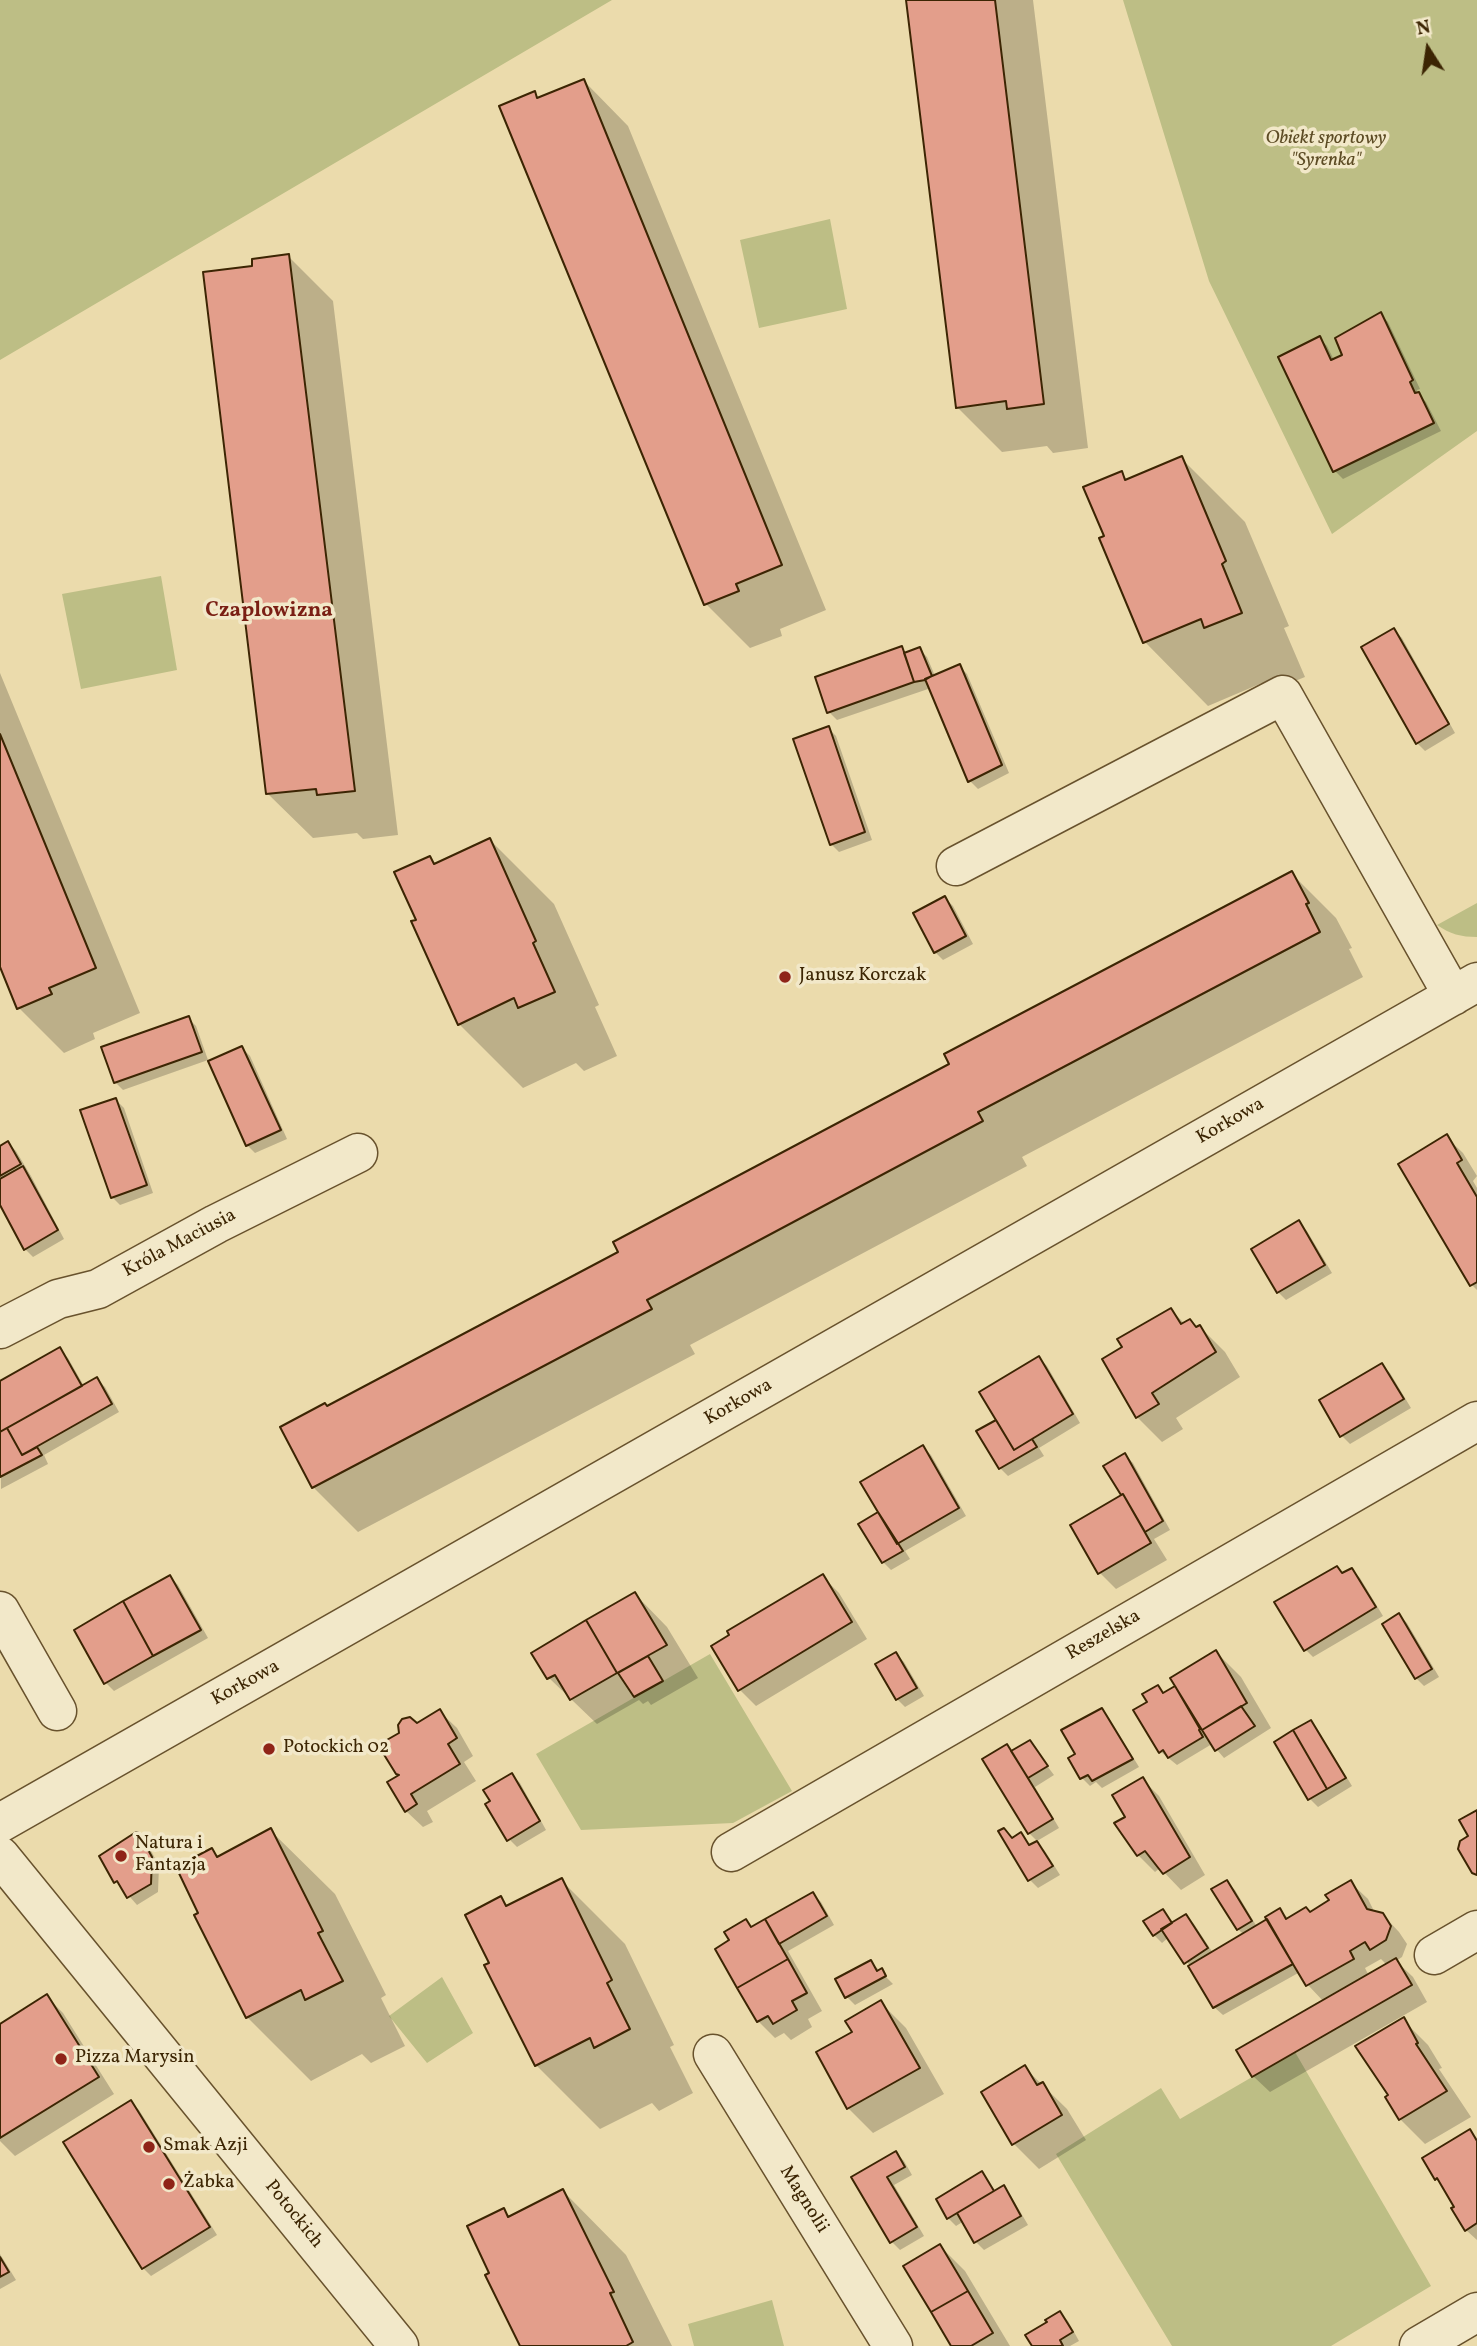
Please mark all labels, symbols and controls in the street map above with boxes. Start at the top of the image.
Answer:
north arrow [1393,14,1463,84]
text: N [1414,14,1433,43]
park label: Obiekt sportowy "Syrenka" [1266,129,1386,173]
district label: Czaplowizna [205,599,333,625]
place label: Janusz Korczak [799,966,926,988]
marker: Janusz Korczak [777,969,793,985]
street label: Korkowa [1193,1094,1269,1150]
street label: Króla Maciusia [119,1205,241,1283]
street label: Korkowa [701,1375,777,1431]
street label: Reszelska [1063,1606,1145,1666]
street label: Korkowa [208,1656,284,1712]
place label: Potockich 02 [283,1738,389,1760]
marker: Potockich 02 [261,1741,277,1757]
place label: Natura i Fantazja [135,1834,206,1878]
marker: Natura i Fantazja [113,1848,129,1864]
place label: Pizza Marysin [75,2048,195,2070]
marker: Pizza Marysin [53,2051,69,2067]
place label: Smak Azji [163,2136,248,2158]
marker: Smak Azji [141,2139,157,2155]
street label: Magnolii [773,2162,833,2238]
place label: Żabka [183,2173,234,2195]
marker: Żabka [161,2176,177,2192]
street label: Potockich [259,2176,327,2254]

